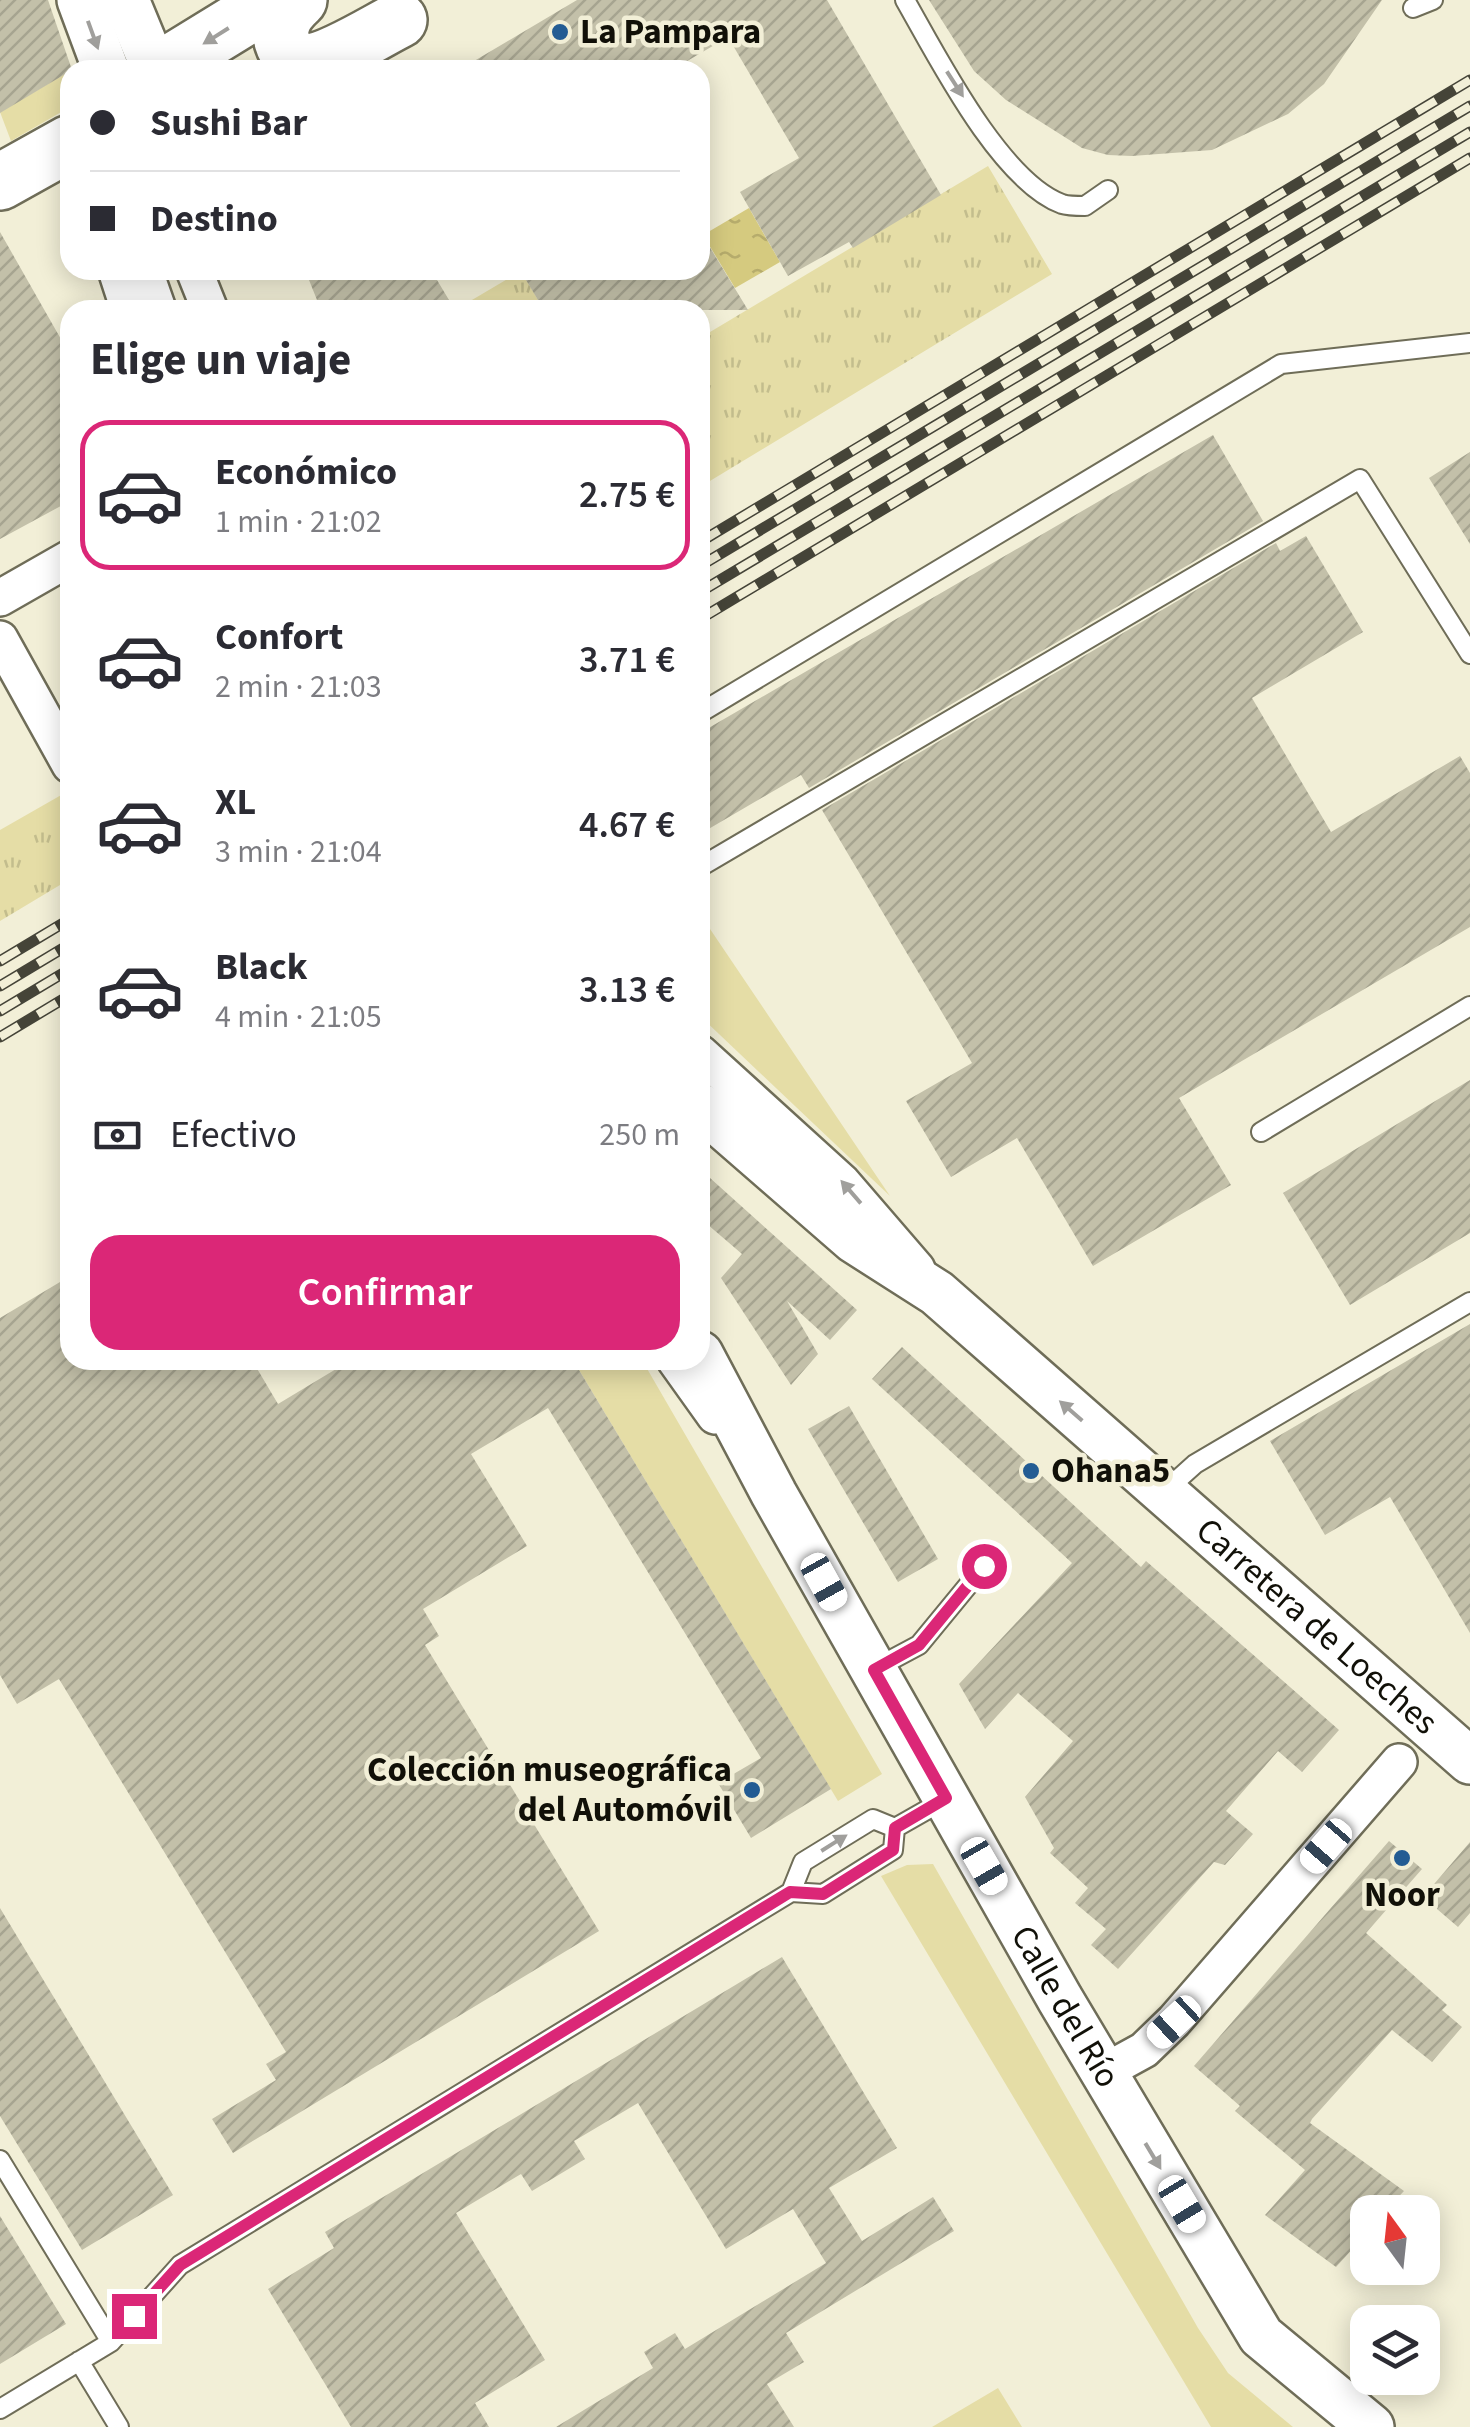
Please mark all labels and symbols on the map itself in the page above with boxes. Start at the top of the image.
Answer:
place label: La Pampara [580,7,761,57]
one-way arrow [86,21,101,51]
marker: La Pampara [549,21,571,43]
one-way arrow [202,27,230,44]
one-way arrow [945,70,963,98]
one-way arrow [840,1180,862,1205]
one-way arrow [1059,1400,1084,1422]
place label: Ohana5 [1051,1446,1170,1496]
marker: Ohana5 [1020,1460,1042,1482]
street label: Carretera de Loeches [1185,1506,1449,1747]
route start [962,1544,1007,1589]
car [796,1548,852,1616]
place label: Colección museográfica del Automóvil [367,1745,732,1835]
marker: Colección museográfica del Automóvil [741,1779,763,1801]
car [1295,1814,1357,1878]
car [956,1833,1012,1899]
one-way arrow [820,1835,848,1852]
marker: Noor [1391,1847,1413,1869]
place label: Noor [1364,1870,1440,1920]
street label: Calle del Río [998,1916,1132,2097]
car [1142,1991,1206,2053]
one-way arrow [1143,2142,1161,2170]
car [1154,2171,1210,2237]
north arrow [1350,2195,1440,2285]
route end [112,2294,157,2339]

